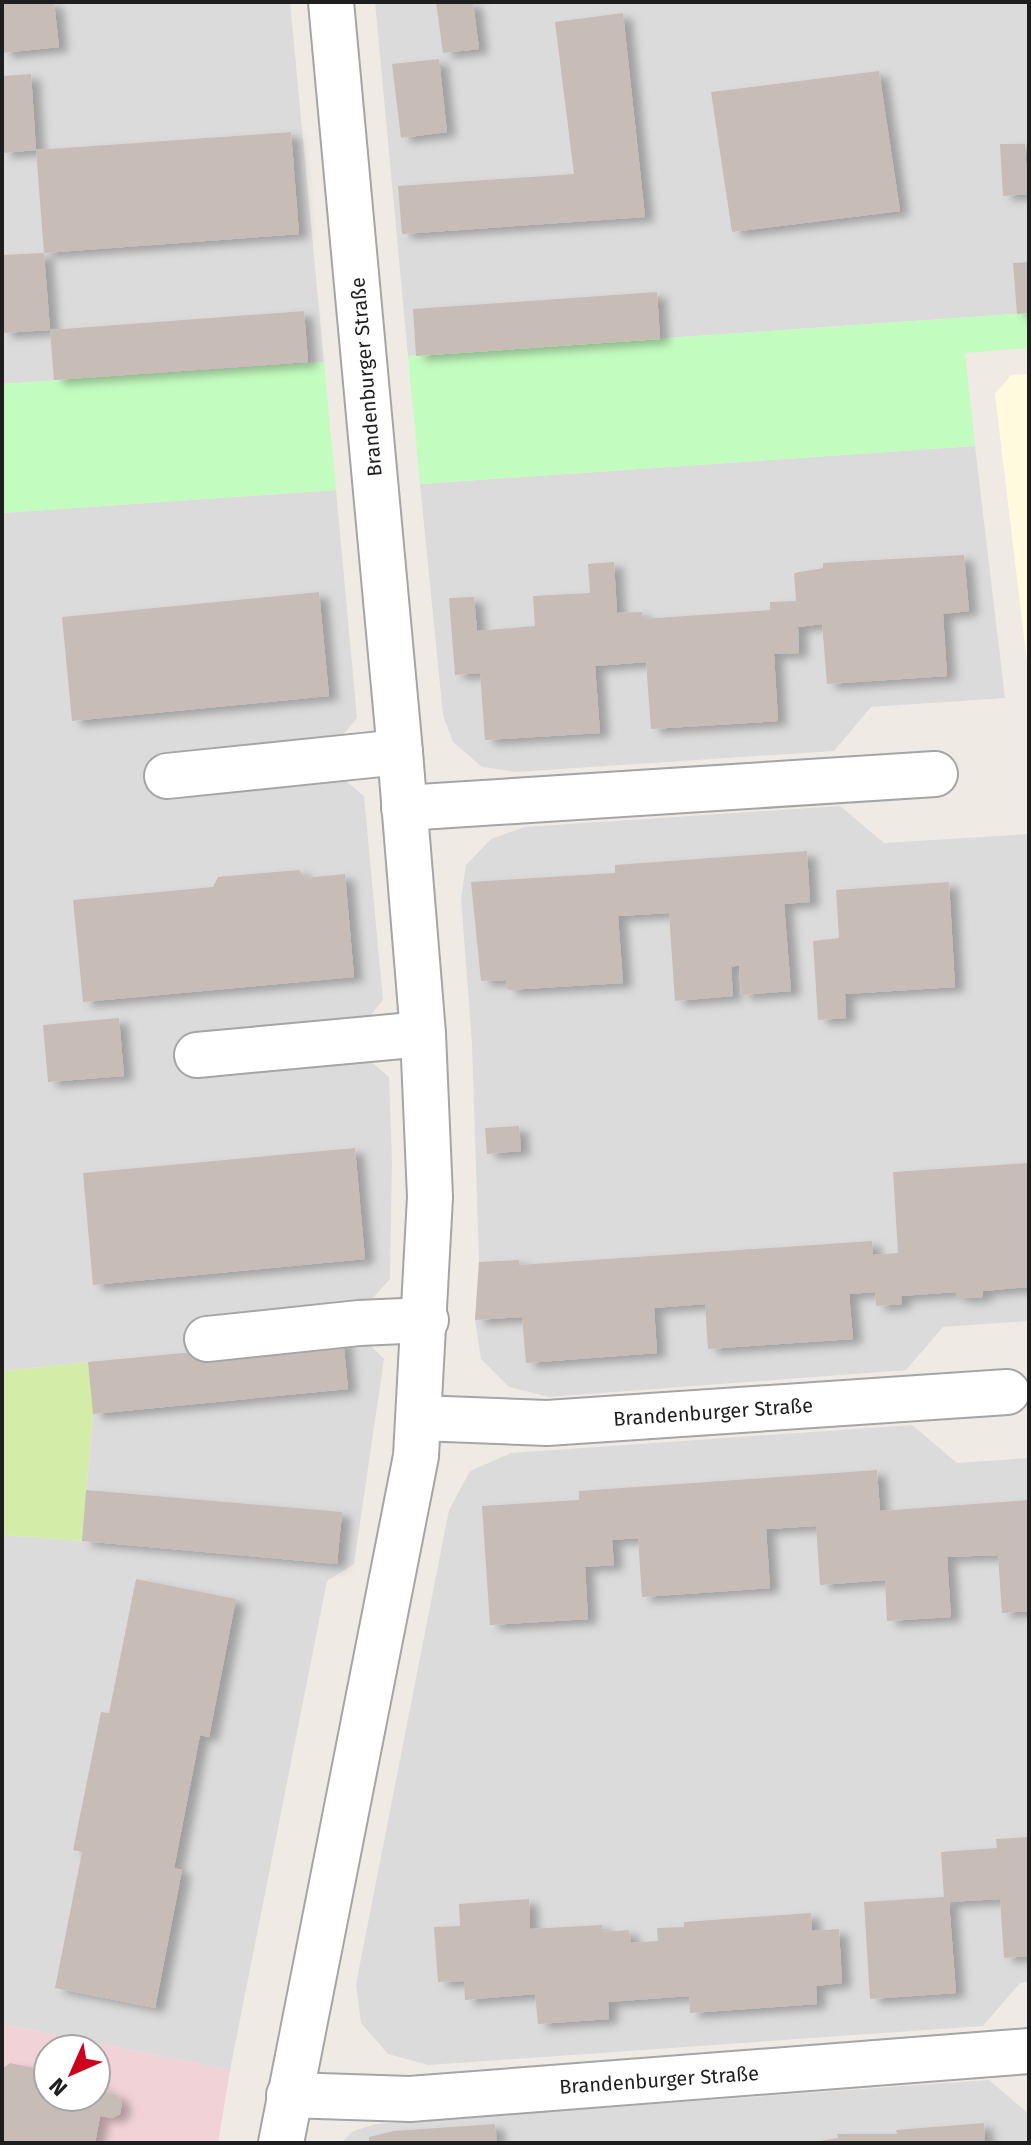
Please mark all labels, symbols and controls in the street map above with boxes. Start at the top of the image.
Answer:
street label: Brandenburger Straße [345,276,387,478]
street label: Brandenburger Straße [612,1393,814,1431]
north arrow [32,2033,112,2113]
street label: Brandenburger Straße [558,2061,760,2099]
text: N [44,2072,73,2101]

